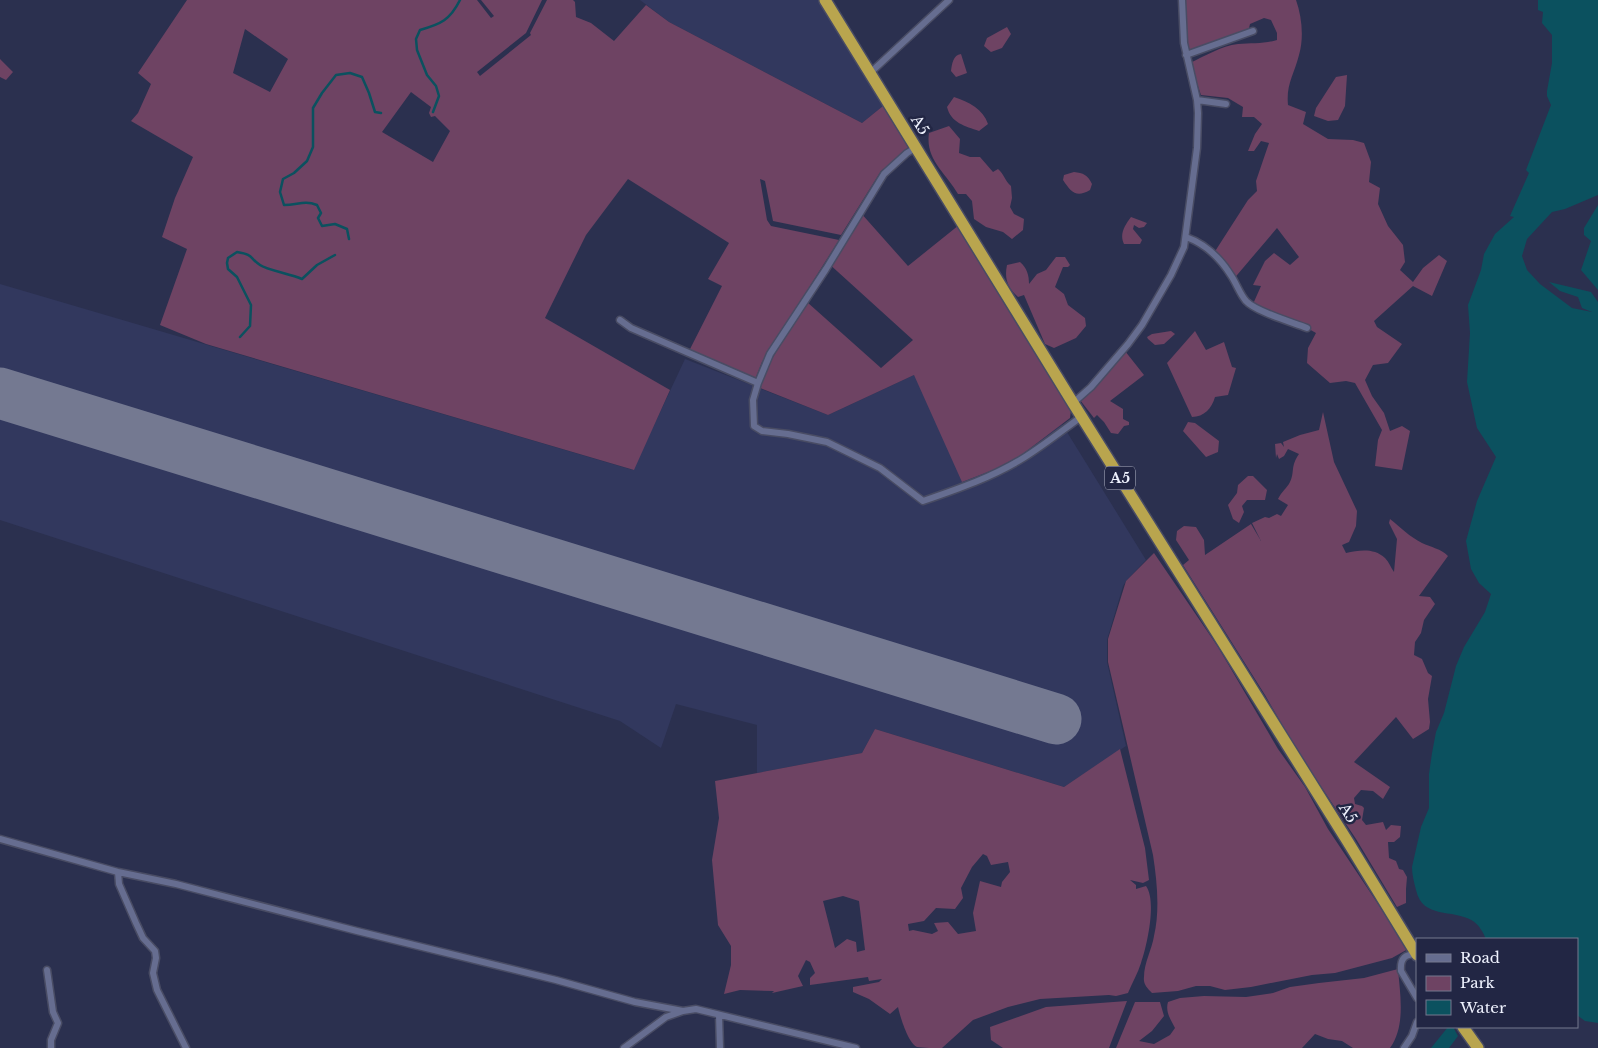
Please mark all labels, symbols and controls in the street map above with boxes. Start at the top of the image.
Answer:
street label: A5 [907,110,934,138]
road number: A5 [1105,466,1135,489]
street label: A5 [1335,798,1362,826]
legend [1416,938,1578,1028]
text: Road [1460,948,1500,967]
text: Park [1460,973,1496,992]
text: Water [1459,998,1507,1017]

